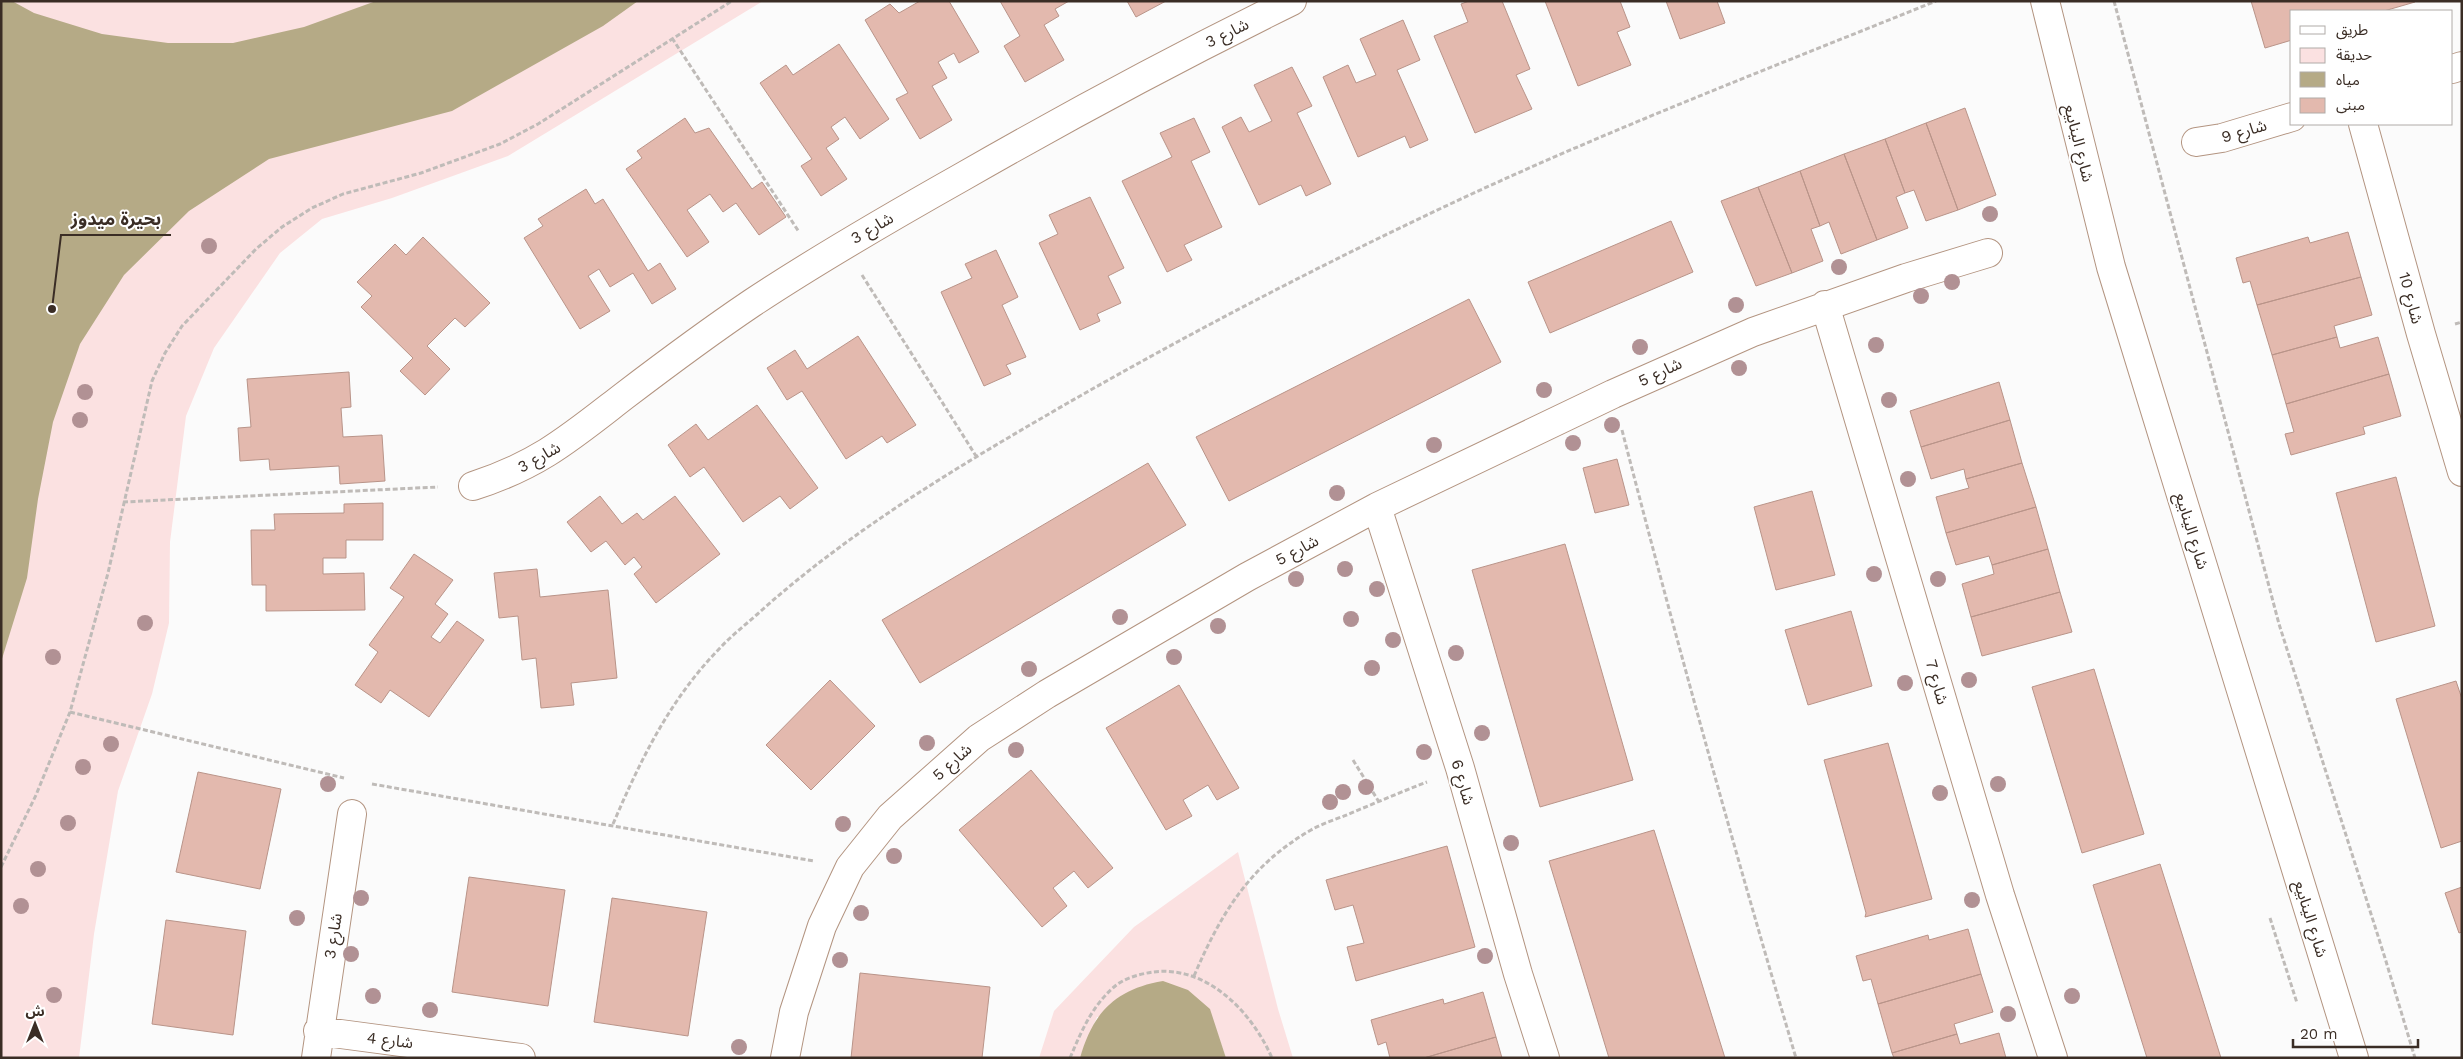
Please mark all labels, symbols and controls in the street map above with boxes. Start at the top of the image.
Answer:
legend [2290,10,2453,125]
street label: شارع 3 [1202,14,1253,54]
text: طريق [2336,21,2368,40]
text: حديقة [2336,46,2372,64]
text: مياه [2336,71,2360,89]
text: مبنى [2336,96,2365,114]
street label: شارع الينابيع [2057,102,2098,185]
street label: شارع 9 [2219,115,2270,149]
callout: بحيرة ميدوز [61,202,171,235]
text: بحيرة ميدوز [70,208,161,230]
street label: شارع 3 [847,208,898,250]
street label: شارع 10 [2392,270,2427,327]
street label: شارع 5 [1635,354,1686,393]
street label: شارع 3 [514,438,565,479]
street label: شارع الينابيع [2168,490,2213,573]
street label: شارع 5 [1272,531,1323,572]
street label: شارع 7 [1919,657,1952,707]
street label: شارع 5 [929,740,977,787]
street label: شارع 6 [1445,757,1479,808]
street label: شارع الينابيع [2287,878,2332,961]
street label: شارع 3 [320,912,349,961]
north arrow [10,999,60,1049]
text: ش [25,1003,45,1019]
scale bar [2293,1016,2418,1048]
text: 20 m [2300,1025,2338,1043]
street label: شارع 4 [365,1028,414,1055]

